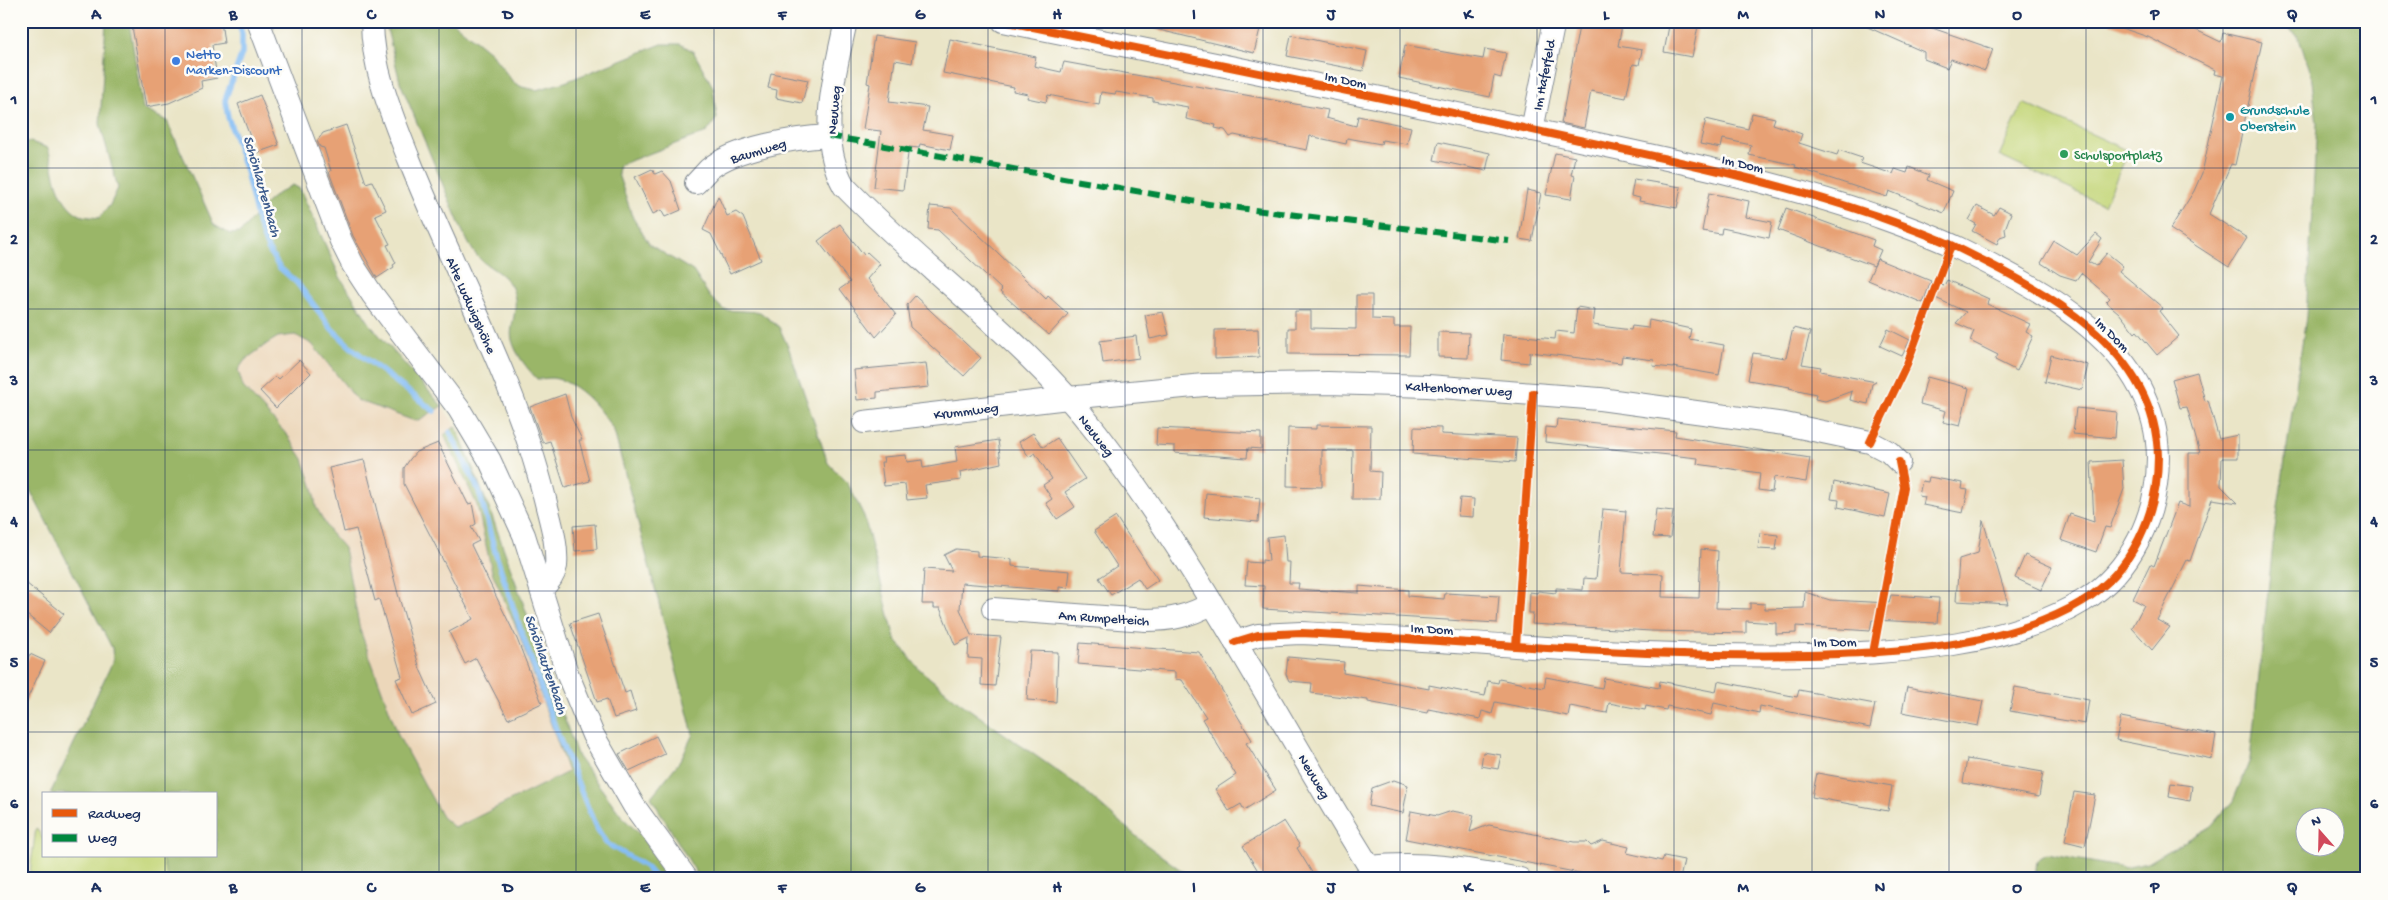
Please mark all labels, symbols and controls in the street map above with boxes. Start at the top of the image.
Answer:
text: A [90,7,102,26]
text: B [228,7,238,26]
text: C [366,7,377,26]
text: D [501,7,514,26]
text: E [640,7,651,26]
text: F [777,7,788,26]
text: G [915,7,926,26]
text: H [1052,7,1062,26]
text: I [1192,7,1196,26]
text: J [1326,7,1337,26]
text: K [1463,7,1475,26]
text: L [1603,7,1610,26]
text: M [1737,7,1749,26]
text: N [1875,7,1886,26]
text: O [2012,7,2022,26]
text: P [2150,7,2161,26]
text: Q [2287,7,2298,26]
street label: Im Haferfeld [1530,37,1561,112]
place label: Netto Marken-Discount [186,47,283,80]
marker: Netto Marken-Discount [170,55,182,67]
street label: Im Dom [1323,69,1368,94]
street label: Neuweg [825,85,846,135]
text: 1 [10,92,17,111]
text: 1 [2370,92,2377,111]
place label: Grundschule Oberstein [2240,103,2310,136]
marker: Grundschule Oberstein [2224,111,2236,123]
water label: Schönlautenbach [238,134,284,240]
street label: Baumweg [728,136,789,169]
marker: Schulsportplatz [2058,148,2070,160]
place label: Schulsportplatz [2074,148,2163,165]
street label: Im Dom [1720,152,1765,179]
text: 2 [10,232,18,251]
text: 2 [2370,232,2378,251]
street label: Alte Ludwigshöhe [441,255,499,358]
street label: Im Dom [2090,315,2132,357]
text: 3 [9,373,18,392]
text: 3 [2369,373,2378,392]
street label: Kaltenborner Weg [1405,379,1513,402]
street label: Krummweg [933,400,1000,425]
street label: Neuweg [1073,412,1117,461]
text: 4 [9,514,18,533]
text: 4 [2369,514,2378,533]
street label: Am Rumpelteich [1058,608,1150,631]
water label: Schönlautenbach [520,613,571,718]
street label: Im Dom [1410,621,1454,640]
street label: Im Dom [1813,635,1857,652]
text: 5 [10,655,19,674]
text: 5 [2370,655,2379,674]
street label: Neuweg [1293,752,1333,803]
legend [42,792,218,858]
text: 6 [10,796,19,815]
text: 6 [2370,796,2379,815]
text: Radweg [88,806,141,824]
north arrow [2296,808,2346,858]
text: N [2309,813,2324,832]
text: Weg [88,830,117,848]
text: A [90,880,102,899]
text: B [228,880,238,899]
text: C [366,880,377,899]
text: D [501,880,514,899]
text: E [640,880,651,899]
text: F [777,880,788,899]
text: G [915,880,926,899]
text: H [1052,880,1062,899]
text: I [1192,880,1196,899]
text: J [1326,880,1337,899]
text: K [1463,880,1475,899]
text: L [1603,880,1610,899]
text: M [1737,880,1749,899]
text: N [1875,880,1886,899]
text: O [2012,880,2022,899]
text: P [2150,880,2161,899]
text: Q [2287,880,2298,899]

